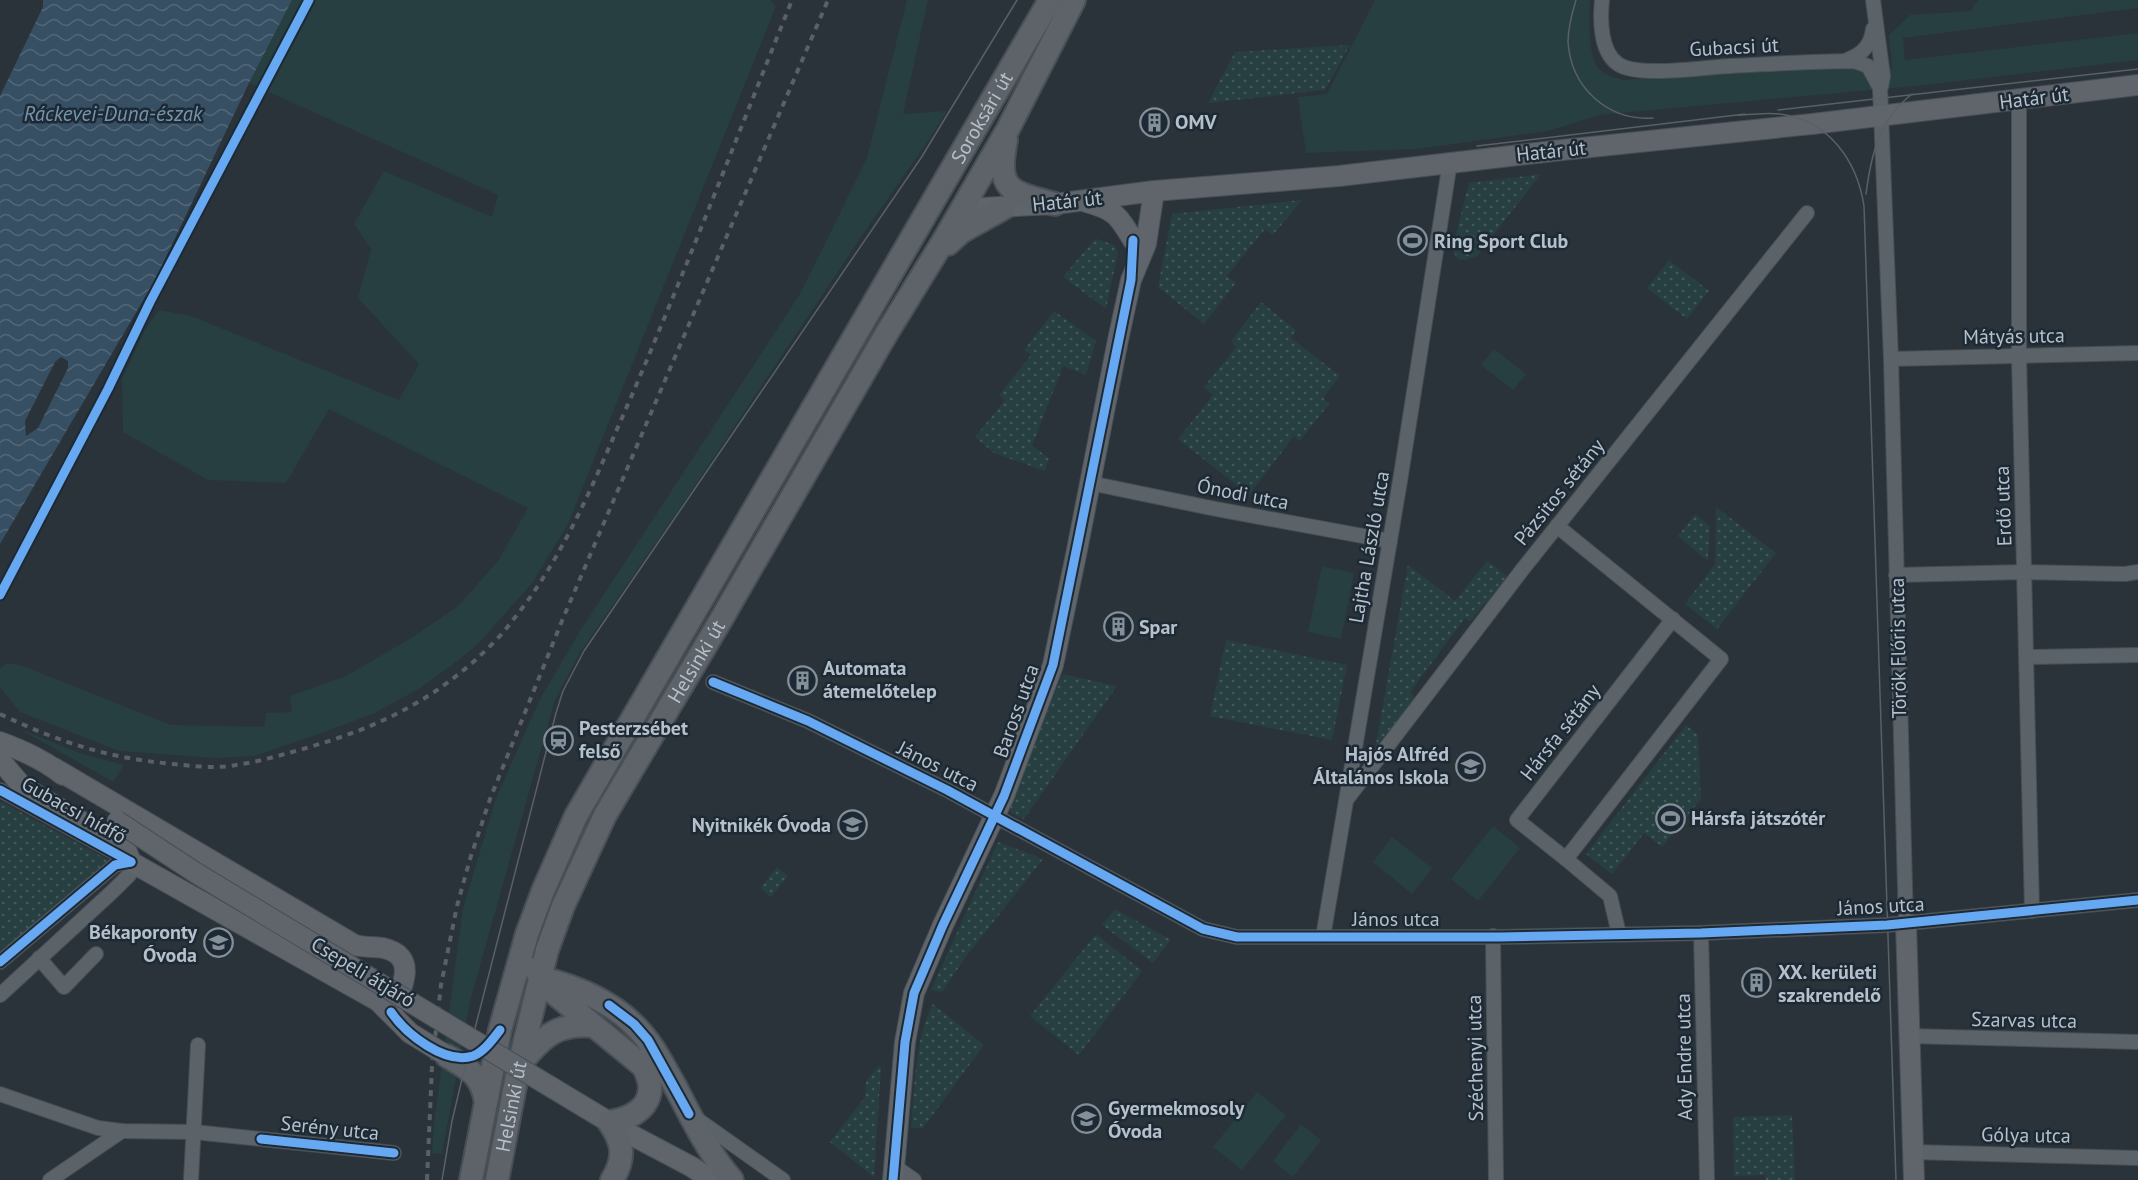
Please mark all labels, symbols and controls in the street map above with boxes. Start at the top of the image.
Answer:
street label: Gubacsi út [1689,32,1780,62]
street label: Soroksári út [945,67,1019,168]
street label: Határ út [1998,81,2070,115]
water label: Ráckevei-Duna-észak [24,100,204,127]
building icon: OMV [1138,106,1170,138]
place label: OMV [1175,109,1217,135]
street label: Határ út [1515,134,1587,168]
street label: Határ út [1031,184,1103,218]
sports icon: Ring Sport Club [1397,225,1429,257]
place label: Ring Sport Club [1434,228,1568,254]
street label: Mátyás utca [1963,322,2065,350]
street label: Pázsitos sétány [1508,433,1610,551]
street label: Erdő utca [1989,465,2017,547]
street label: Lajtha László utca [1343,469,1395,625]
street label: Ónodi utca [1195,472,1291,516]
street label: Török Flóris utca [1884,577,1912,719]
building icon: Spar [1102,611,1134,643]
place label: Spar [1139,614,1177,640]
street label: Helsinki út [661,615,731,708]
place label: Automata átemelőtelep [823,655,937,704]
street label: Baross utca [987,661,1045,761]
building icon: Automata átemelőtelep [786,664,818,696]
street label: Hársfa sétány [1514,678,1606,786]
place label: Pesterzsébet felső [579,715,688,764]
station icon: Pesterzsébet felső [542,724,574,756]
street label: János utca [892,734,983,797]
place label: Hajós Alfréd Általános Iskola [1313,741,1449,790]
school or university icon: Hajós Alfréd Általános Iskola [1454,750,1486,782]
street label: Gubacsi hídfő [17,771,131,849]
sports icon: Hársfa játszótér [1654,802,1686,834]
place label: Hársfa játszótér [1691,805,1825,831]
school or university icon: Nyitnikék Óvoda [836,809,868,841]
place label: Nyitnikék Óvoda [692,812,831,838]
street label: János utca [1836,891,1925,921]
street label: János utca [1351,906,1440,932]
place label: Békaporonty Óvoda [89,919,197,968]
school or university icon: Békaporonty Óvoda [202,927,234,959]
street label: Csepeli átjáró [306,931,420,1013]
place label: XX. kerületi szakrendelő [1778,959,1881,1008]
building icon: XX. kerületi szakrendelő [1741,967,1773,999]
street label: Ady Endre utca [1670,993,1698,1121]
street label: Széchenyi utca [1461,995,1489,1121]
street label: Szarvas utca [1971,1006,2077,1034]
street label: Helsinki út [490,1058,533,1154]
place label: Gyermekmosoly Óvoda [1108,1095,1245,1144]
school or university icon: Gyermekmosoly Óvoda [1071,1103,1103,1135]
street label: Serény utca [279,1110,381,1146]
street label: Gólya utca [1981,1121,2071,1149]

